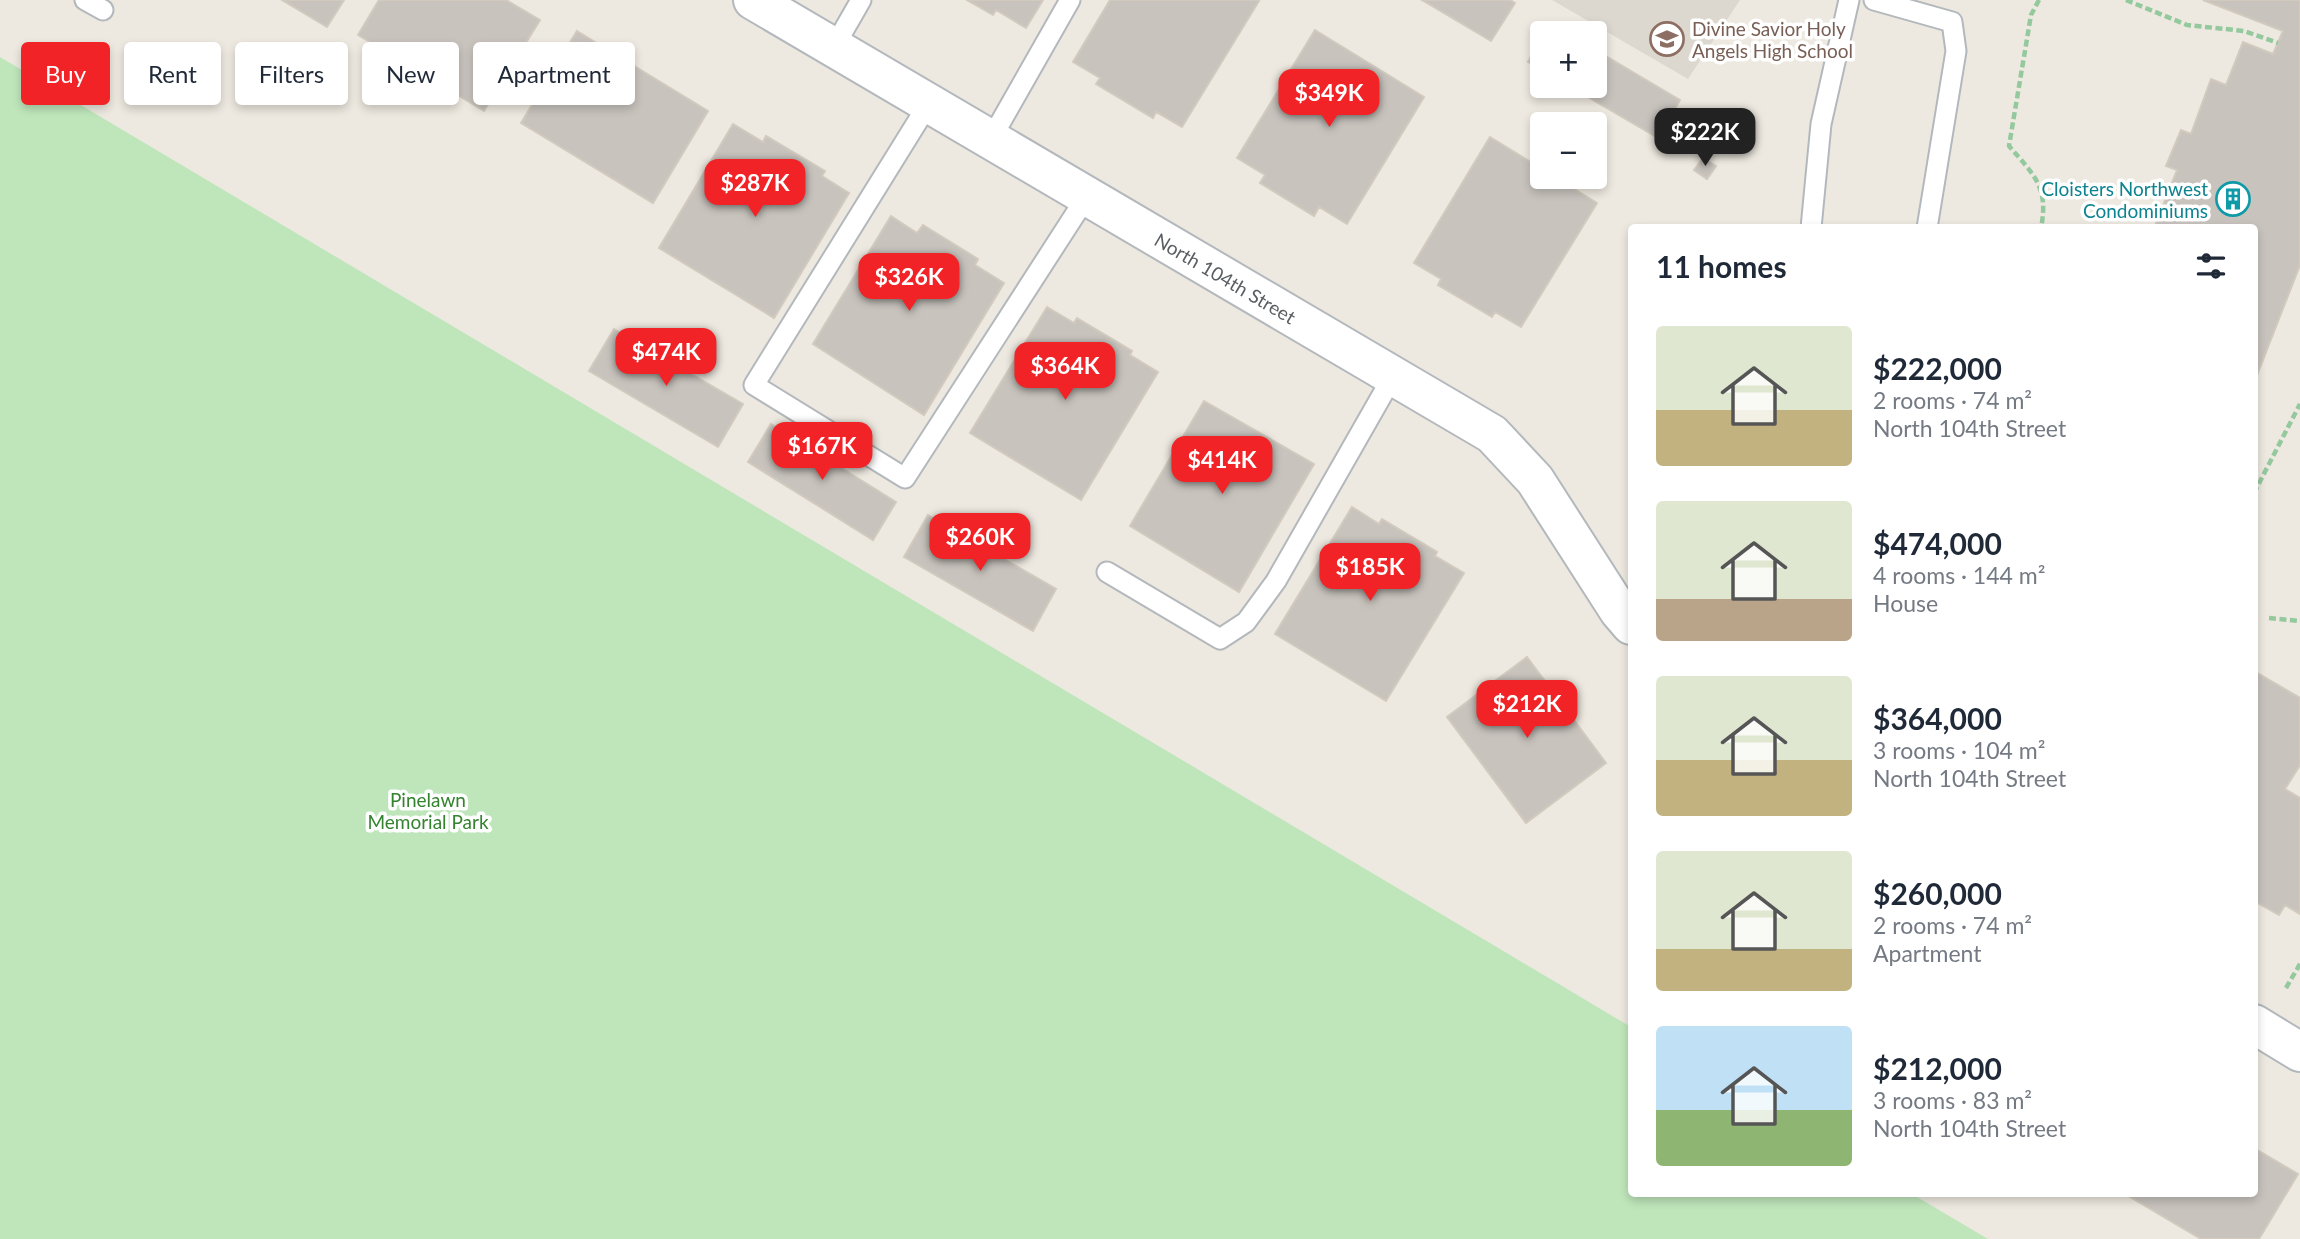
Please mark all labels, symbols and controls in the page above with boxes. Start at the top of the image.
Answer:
place label: Divine Savior Holy Angels High School [1692,17,1853,62]
school or university icon: Divine Savior Holy Angels High School [1648,20,1686,58]
map controls [1530,21,1607,189]
button: + [1530,21,1607,98]
chip: Buy [21,42,110,105]
chip: Rent [124,42,221,105]
chip: Filters [235,42,348,105]
chip: New [362,42,459,105]
chip: Apartment [473,42,635,105]
pin: $349K [1280,69,1378,129]
text: $349K [1294,78,1364,106]
pin: $222K [1656,108,1754,168]
button: − [1530,112,1607,189]
text: $222K [1670,117,1740,145]
pin: $287K [706,160,804,219]
text: $287K [720,168,790,196]
place label: Cloisters Northwest Condominiums [2041,177,2208,222]
building icon: Cloisters Northwest Condominiums [2214,180,2252,218]
street label: North 104th Street [1151,227,1300,328]
icon: filters [2192,247,2230,285]
text: 11 homes [1656,248,1787,284]
pin: $326K [860,254,958,313]
text: $326K [874,262,944,290]
pin: $474K [617,328,715,388]
text: $474K [631,337,701,365]
pin: $364K [1016,342,1114,402]
text: $222,000 [1873,350,2002,386]
text: $364K [1030,351,1100,379]
icon: home [1712,354,1796,438]
text: 2 rooms · 74 m² [1873,386,2032,414]
text: North 104th Street [1873,414,2066,442]
pin: $167K [773,422,871,482]
text: $167K [787,431,857,459]
pin: $414K [1173,436,1271,496]
text: $414K [1187,445,1257,473]
pin: $260K [931,514,1029,573]
text: $260K [945,522,1015,550]
text: $474,000 [1873,525,2002,561]
icon: home [1712,529,1796,613]
pin: $185K [1321,544,1419,603]
text: $185K [1335,552,1405,580]
text: 4 rooms · 144 m² [1873,561,2045,589]
text: House [1873,589,1938,617]
pin: $212K [1478,680,1576,740]
text: $212K [1492,689,1562,717]
text: $364,000 [1873,700,2002,736]
icon: home [1712,704,1796,788]
text: 3 rooms · 104 m² [1873,736,2045,764]
text: North 104th Street [1873,764,2066,792]
park label: Pinelawn Memorial Park [367,788,489,833]
text: $260,000 [1873,875,2002,911]
icon: home [1712,879,1796,963]
text: 2 rooms · 74 m² [1873,911,2032,939]
text: Apartment [1873,939,1981,967]
text: $212,000 [1873,1050,2002,1086]
icon: home [1712,1054,1796,1138]
text: 3 rooms · 83 m² [1873,1086,2032,1114]
text: North 104th Street [1873,1114,2066,1142]

